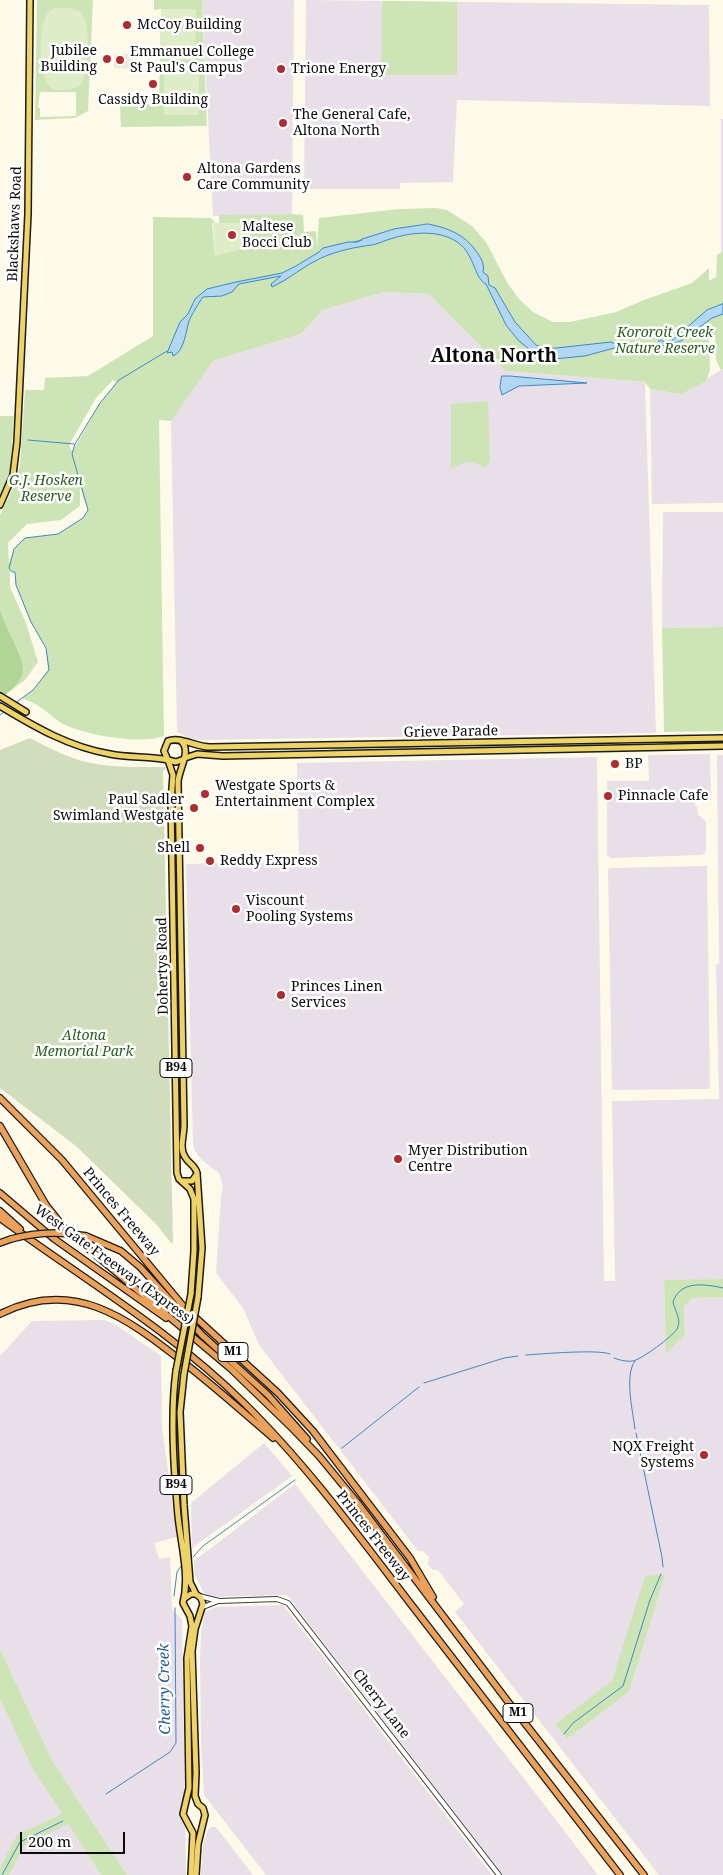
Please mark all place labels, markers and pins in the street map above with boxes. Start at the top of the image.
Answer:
place label: McCoy Building [137,17,241,33]
marker: McCoy Building [121,19,133,31]
place label: Jubilee Building [40,43,97,75]
place label: Emmanuel College St Paul's Campus [130,44,254,76]
marker: Jubilee Building [101,53,113,65]
marker: Emmanuel College St Paul's Campus [114,54,126,66]
place label: Trione Energy [291,61,386,77]
marker: Trione Energy [275,63,287,75]
marker: Cassidy Building [147,78,159,90]
place label: Cassidy Building [98,92,208,108]
place label: The General Cafe, Altona North [293,107,410,140]
marker: The General Cafe, Altona North [277,117,289,129]
place label: Altona Gardens Care Community [197,161,310,193]
marker: Altona Gardens Care Community [181,171,193,183]
place label: Maltese Bocci Club [242,219,312,252]
marker: Maltese Bocci Club [226,229,238,241]
place label: BP [625,756,643,772]
marker: BP [609,758,621,770]
place label: Westgate Sports & Entertainment Complex [215,778,375,810]
marker: Westgate Sports & Entertainment Complex [199,788,211,800]
place label: Pinnacle Cafe [618,788,708,804]
marker: Pinnacle Cafe [602,790,614,802]
place label: Paul Sadler Swimland Westgate [53,792,184,824]
marker: Paul Sadler Swimland Westgate [188,802,200,814]
place label: Shell [157,840,190,856]
marker: Shell [194,842,206,854]
place label: Reddy Express [220,853,318,869]
marker: Reddy Express [204,855,216,867]
place label: Viscount Pooling Systems [246,893,353,926]
marker: Viscount Pooling Systems [230,903,242,915]
place label: Princes Linen Services [291,979,383,1012]
marker: Princes Linen Services [275,989,287,1001]
place label: Myer Distribution Centre [408,1143,528,1176]
marker: Myer Distribution Centre [392,1153,404,1165]
place label: NQX Freight Systems [612,1439,694,1471]
marker: NQX Freight Systems [698,1449,710,1461]

